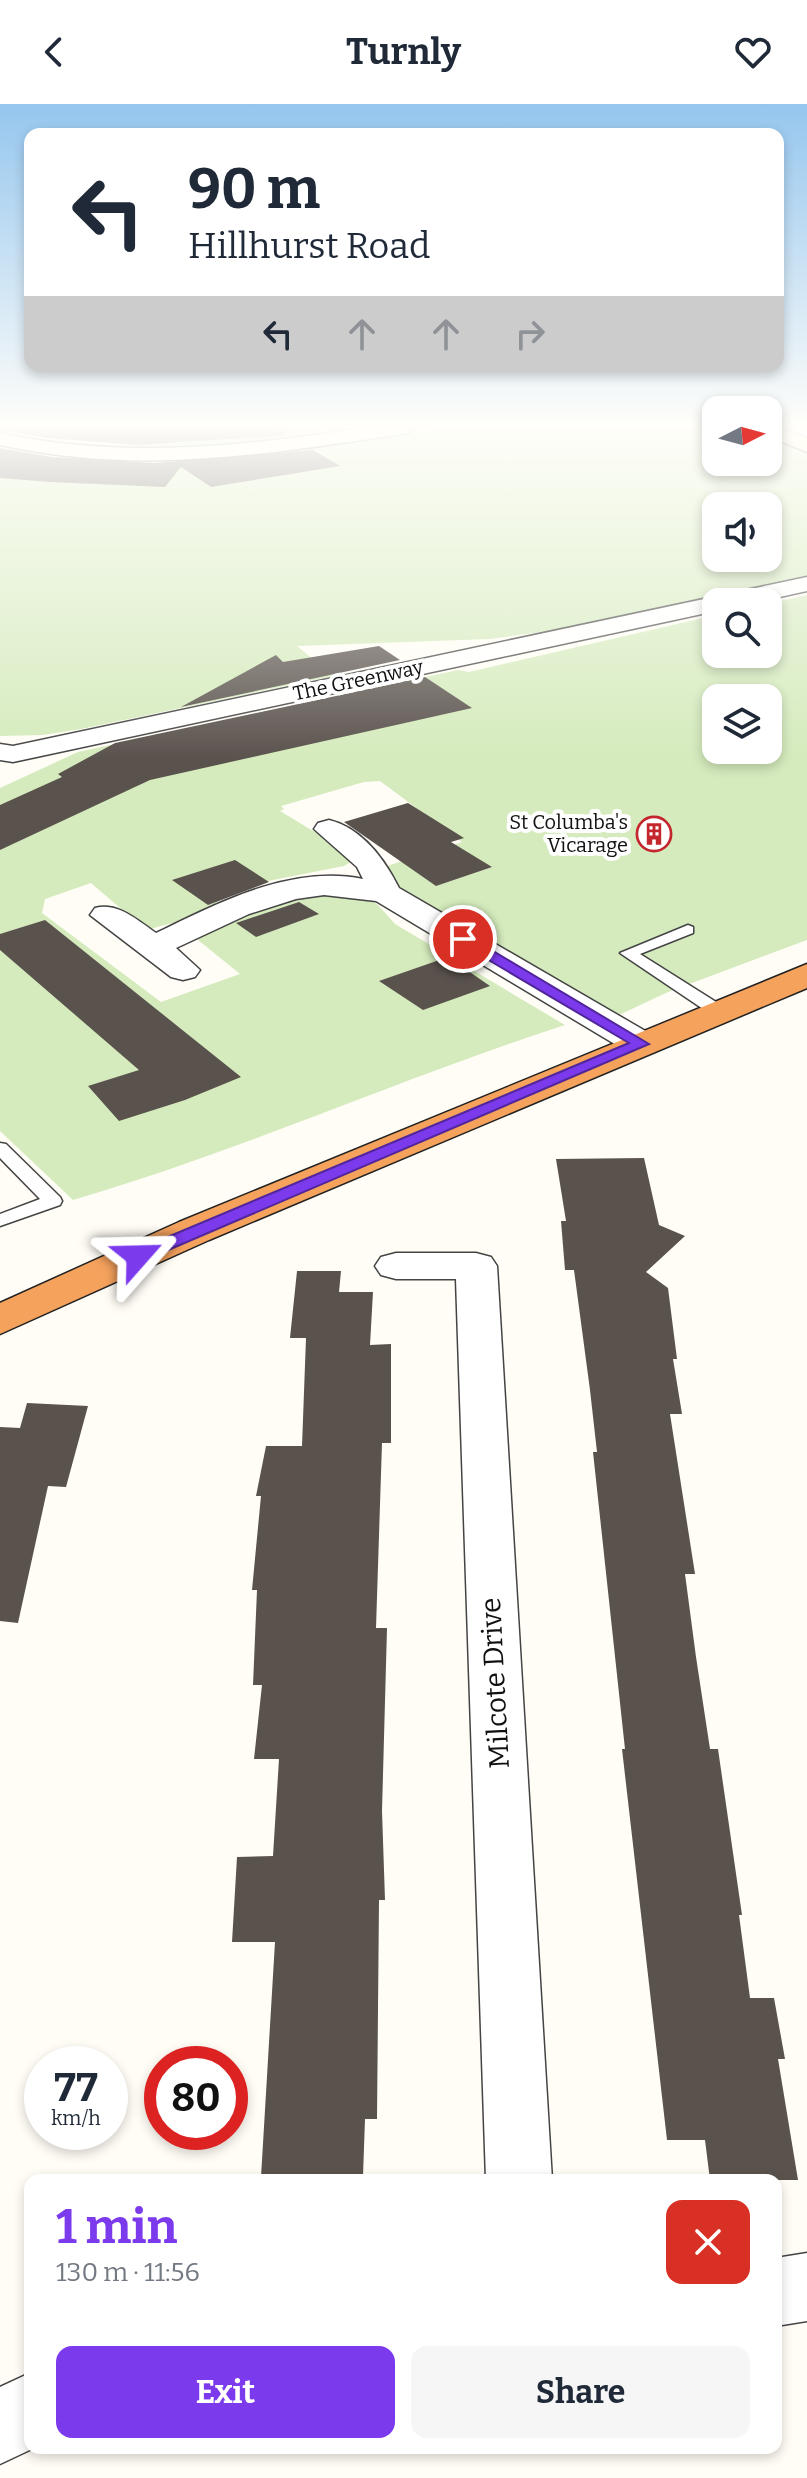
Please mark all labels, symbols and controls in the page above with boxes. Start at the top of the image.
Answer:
icon: back [32,30,76,74]
text: Turnly [346,30,461,74]
icon: heart [731,30,775,74]
text: 90 m [188,156,320,223]
icon: left [56,160,160,264]
text: Hillhurst Road [188,224,430,268]
icon: left [256,312,300,356]
icon: ahead [340,312,384,356]
icon: ahead [424,312,468,356]
icon: right [508,312,552,356]
north arrow [702,396,782,476]
map controls [702,396,782,764]
button: sound [702,492,782,572]
button: search [702,588,782,668]
street label: The Greenway [291,654,426,706]
button: layers [702,684,782,764]
place label: St Columba's Vicarage [509,810,628,857]
building icon: St Columba's Vicarage [635,815,673,853]
pin [429,905,497,973]
icon: arrive [441,917,485,961]
position arrow [96,1214,180,1298]
street label: Milcote Drive [474,1597,516,1769]
speed limit sign: 80 [144,2046,248,2150]
text: 77 [54,2064,98,2112]
text: km/h [51,2106,101,2130]
text: 1 min [56,2198,177,2256]
button: close [666,2200,750,2284]
text: 130 m · 11:56 [56,2257,200,2288]
button: Exit [56,2346,395,2438]
button: Share [411,2346,750,2438]

